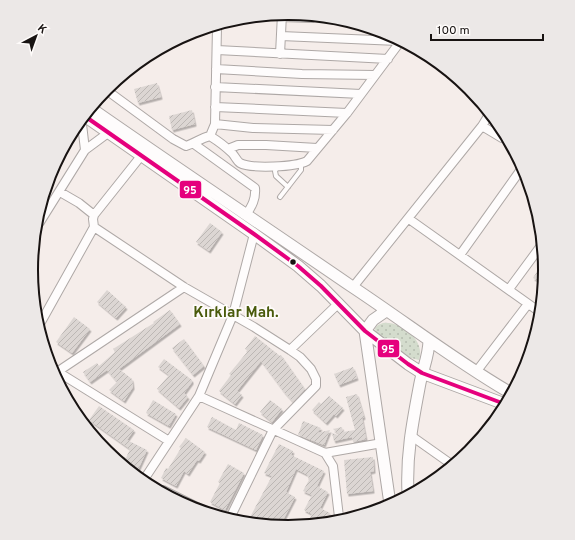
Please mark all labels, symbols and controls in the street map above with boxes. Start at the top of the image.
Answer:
north arrow [16,16,56,56]
scale bar [431,16,543,42]
text: K [34,21,50,37]
text: 100 m [437,23,470,39]
line badge: 95 [179,180,202,199]
text: 95 [183,184,197,198]
unlabelled marker [288,257,298,267]
district label: Kırklar Mah. [193,304,279,323]
line badge: 95 [377,339,400,358]
text: 95 [381,343,395,357]

